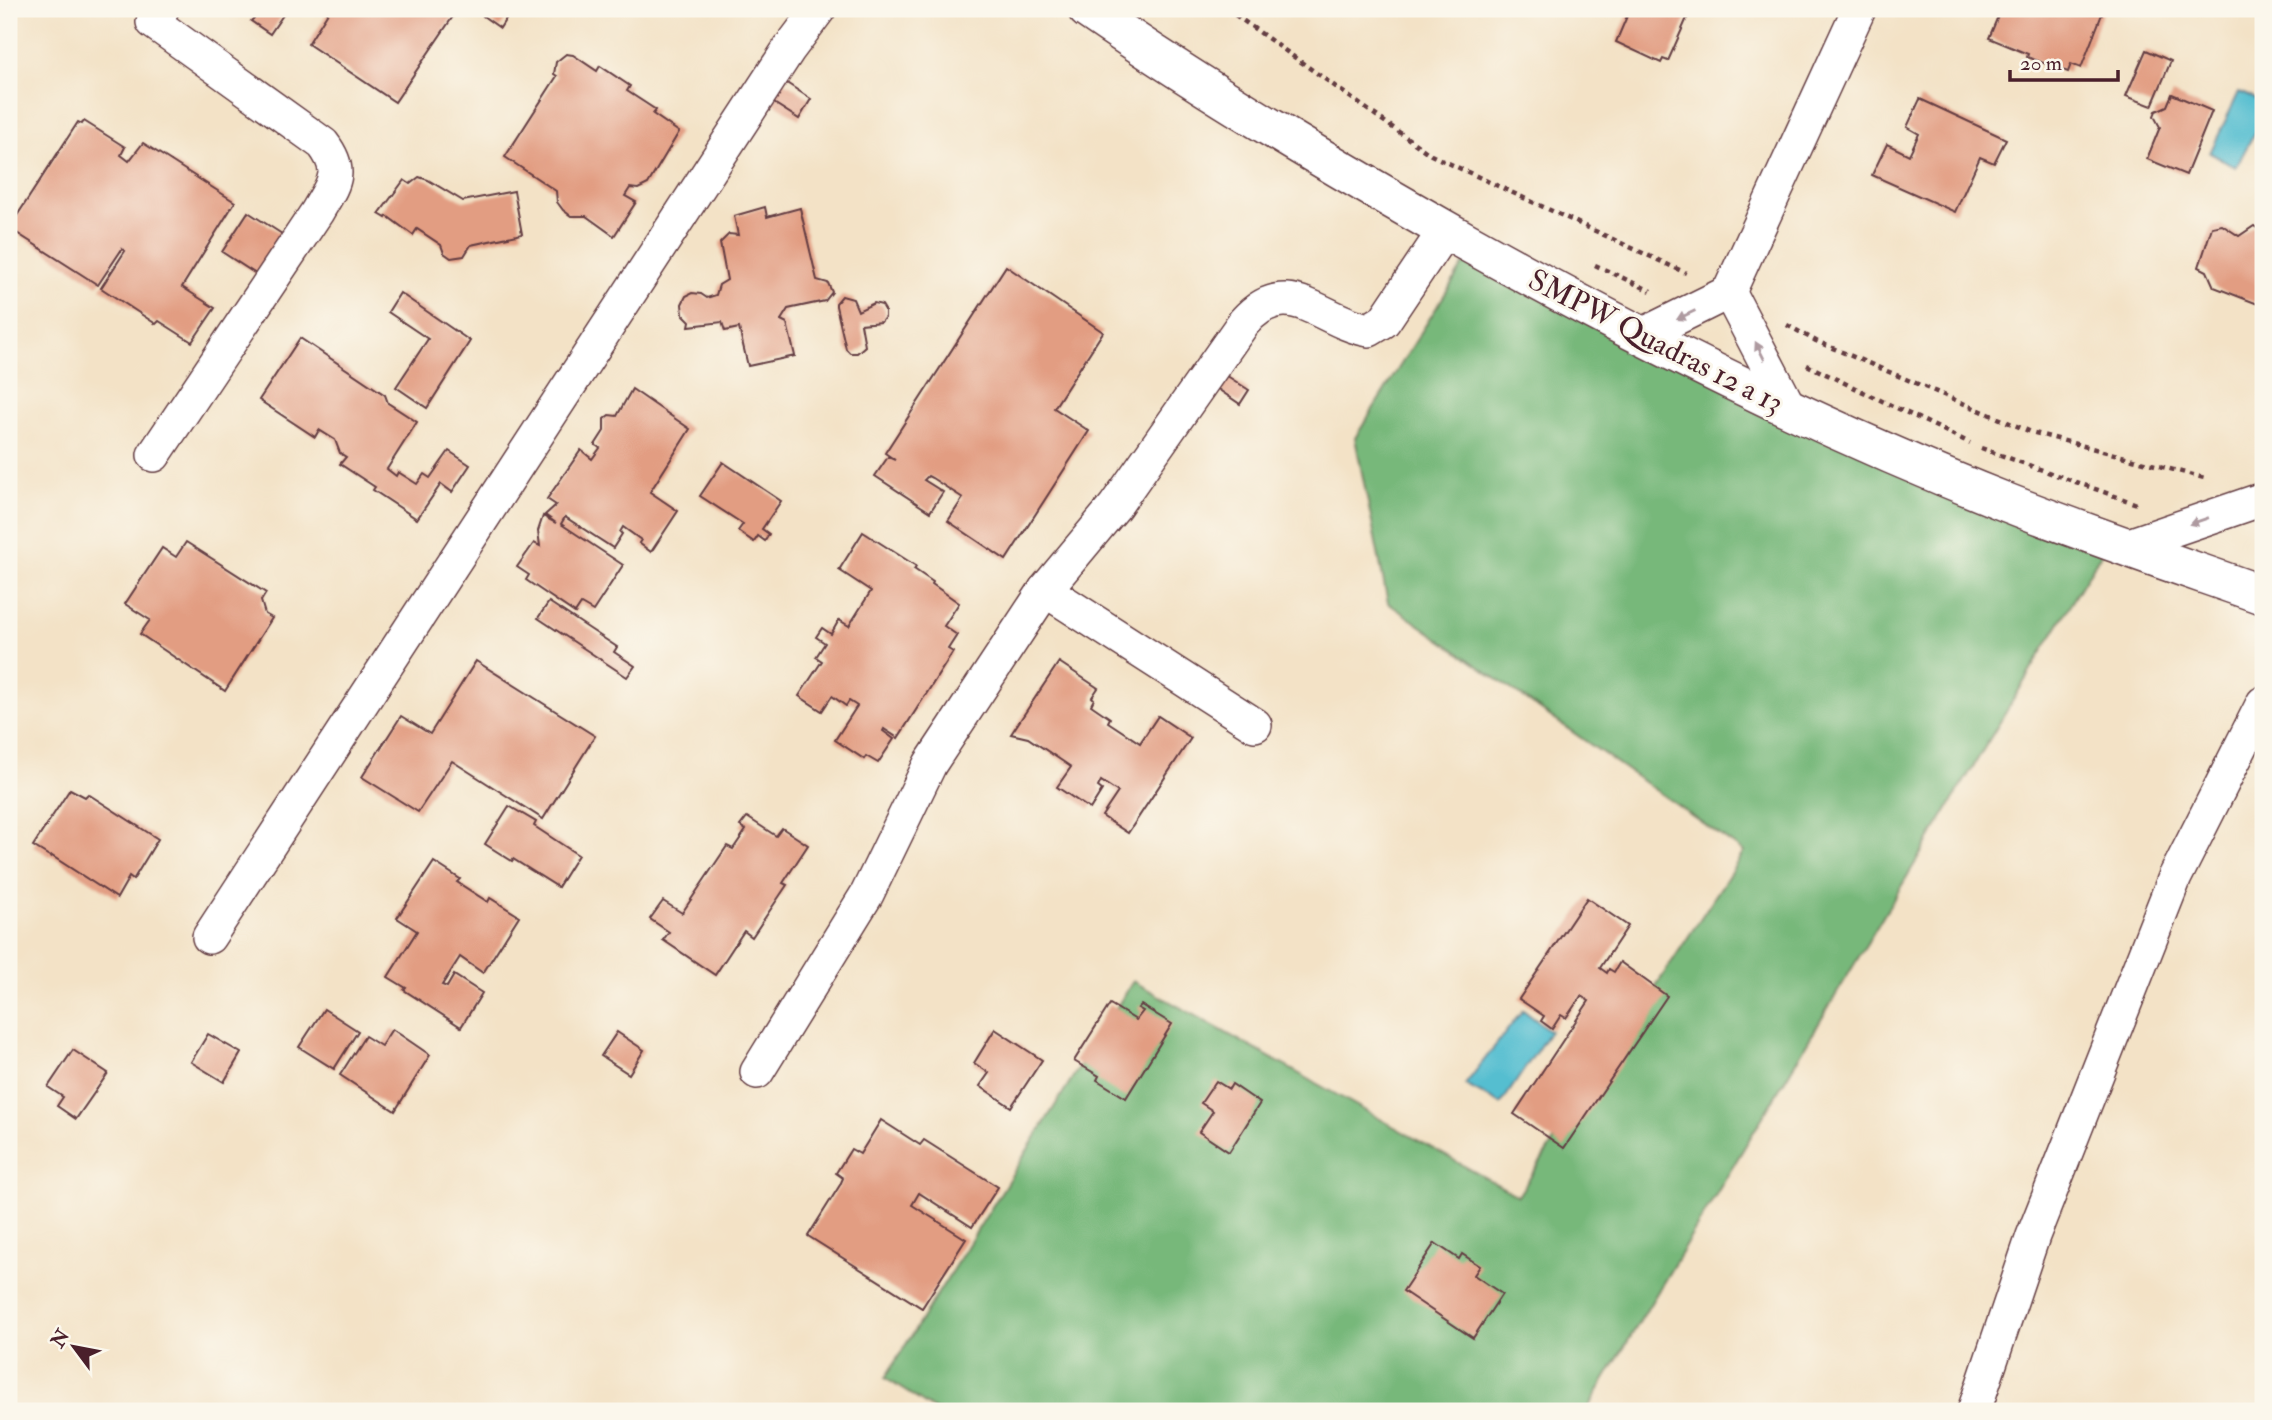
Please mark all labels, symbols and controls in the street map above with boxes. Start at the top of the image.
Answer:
scale bar [2010,38,2118,82]
text: 20 m [2020,50,2062,77]
street label: SMPW Quadras 12 a 13 [1522,261,1789,422]
one-way arrow [1676,309,1696,320]
one-way arrow [1755,340,1767,360]
one-way arrow [2188,516,2209,527]
north arrow [38,1312,108,1382]
text: N [45,1324,76,1353]

